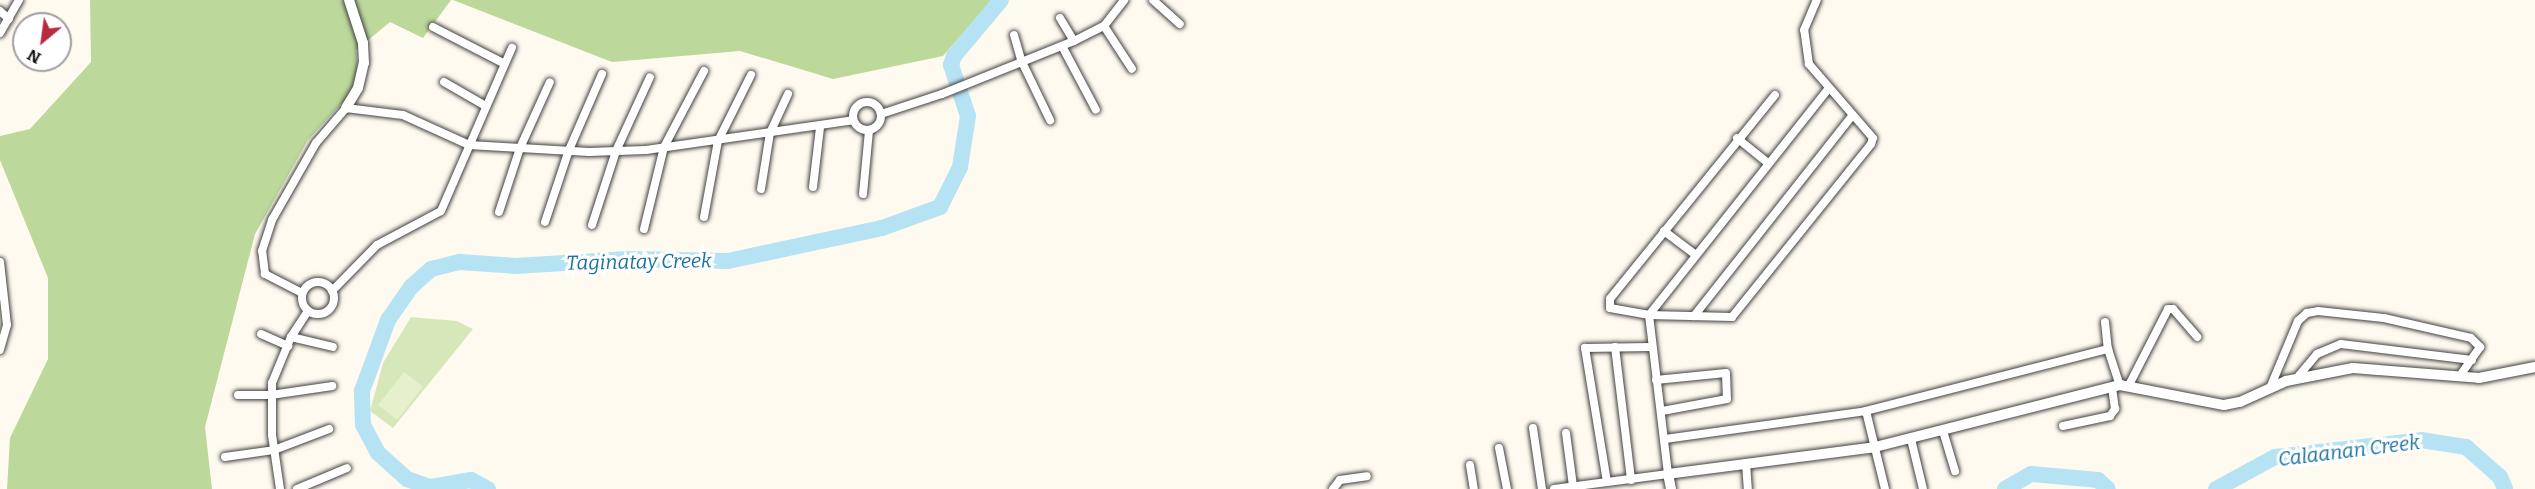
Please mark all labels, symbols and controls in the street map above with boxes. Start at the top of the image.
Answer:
north arrow [12,12,72,72]
text: N [24,45,44,68]
water label: Taginatay Creek [566,249,712,275]
water label: Calaanan Creek [2277,430,2421,472]

